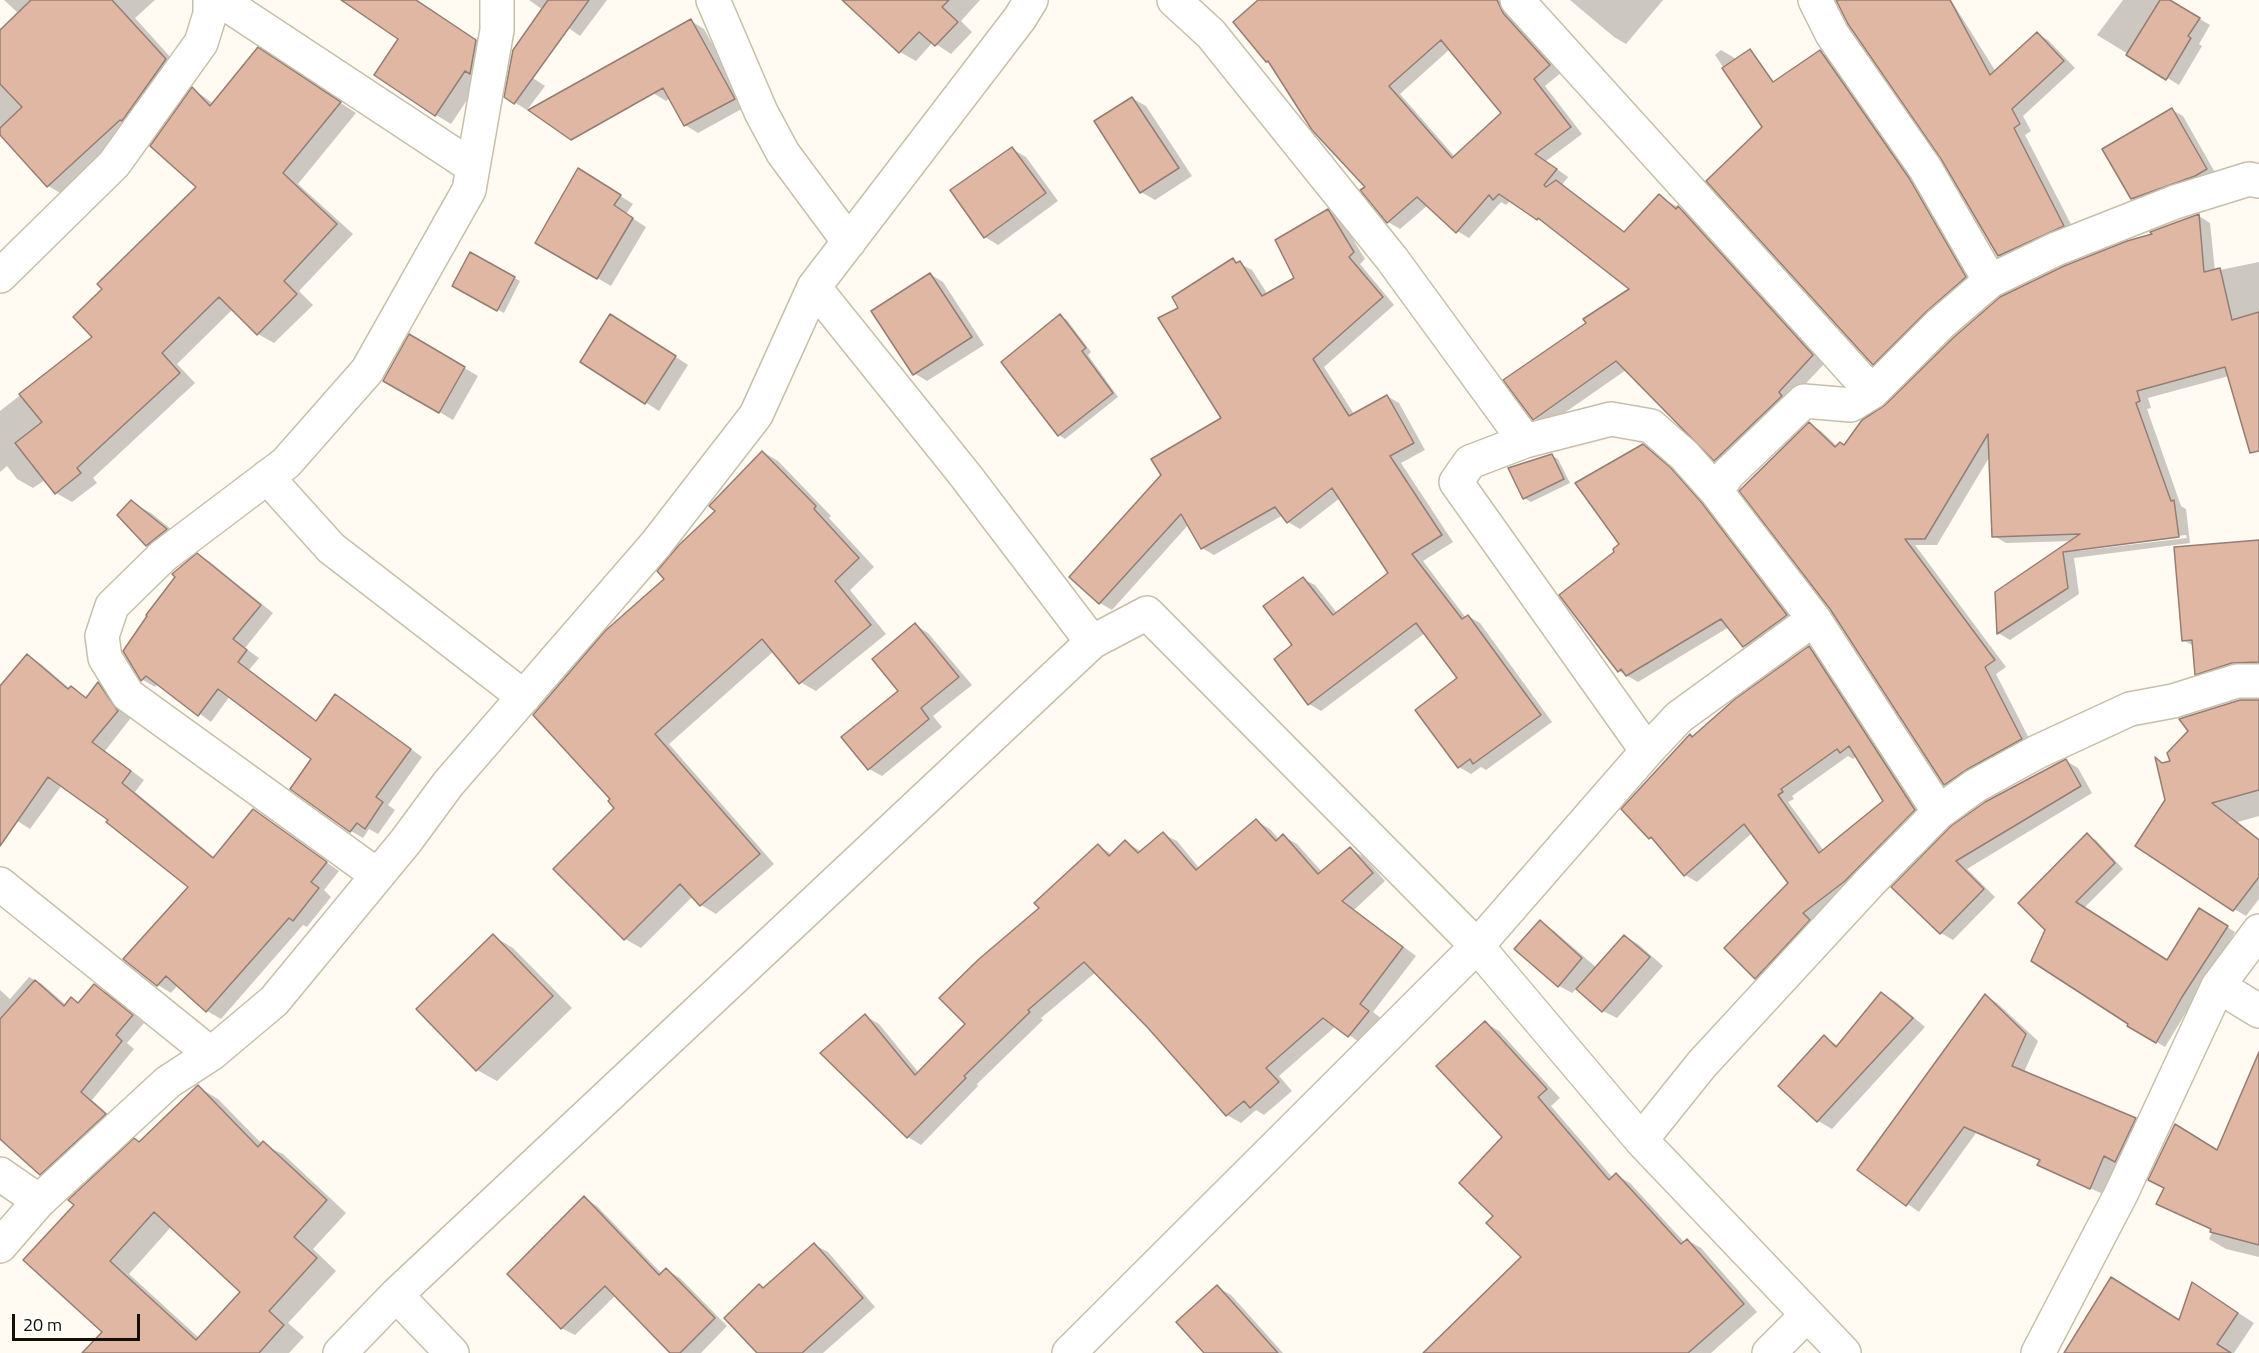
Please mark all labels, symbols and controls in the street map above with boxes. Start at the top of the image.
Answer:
scale bar [15,1302,142,1340]
text: 20 m [23,1311,62,1338]

